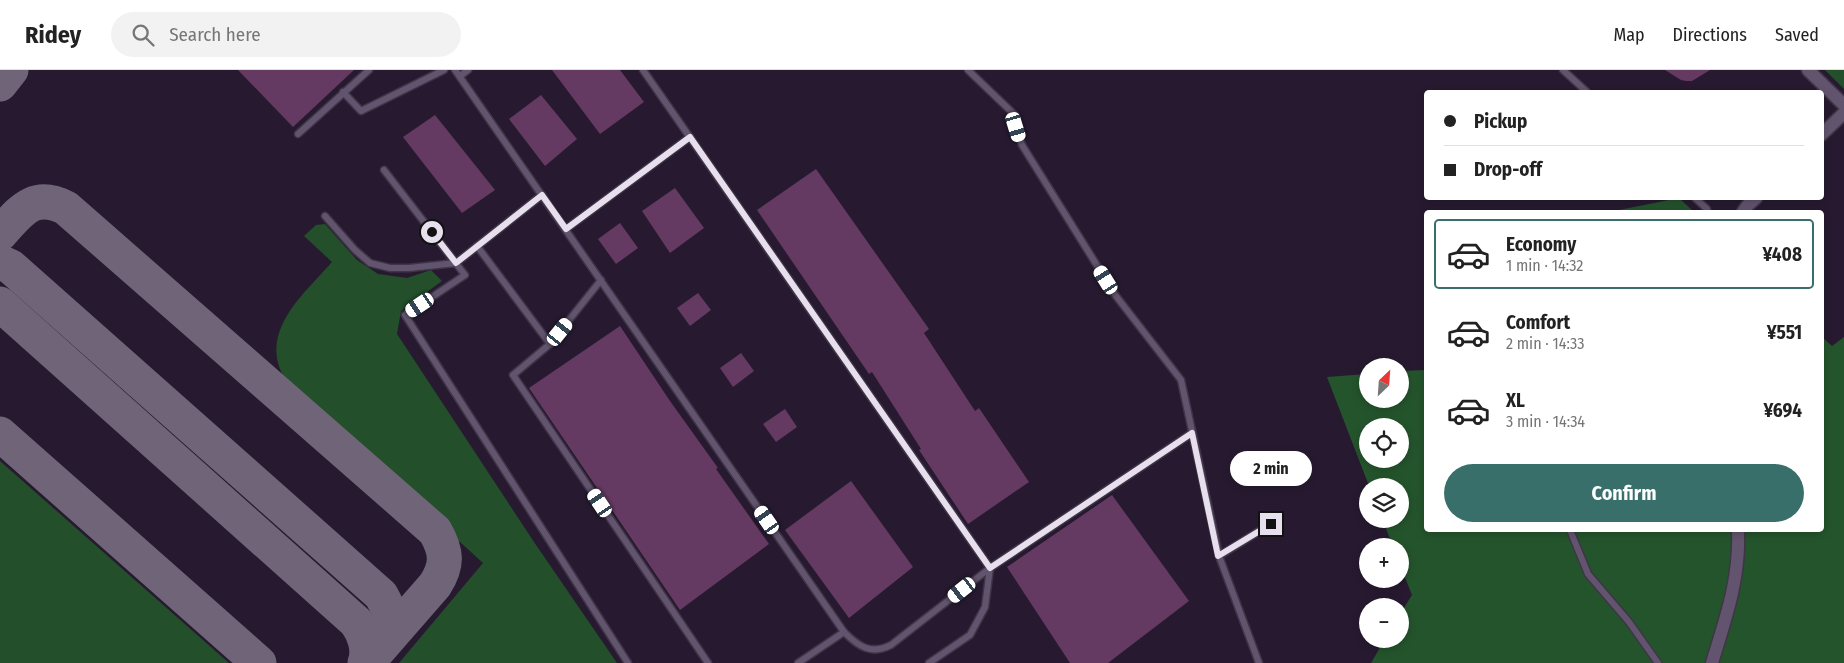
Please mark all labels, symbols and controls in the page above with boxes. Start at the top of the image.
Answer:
search box [111,12,461,57]
text: Ridey [25,21,81,49]
icon: search [129,21,157,49]
text: Search here [169,23,261,46]
text: Map [1613,24,1645,46]
text: Directions [1673,24,1747,46]
text: Saved [1775,24,1819,46]
car [1004,110,1027,144]
text: Pickup [1474,110,1527,133]
text: Drop-off [1474,158,1542,181]
route start [421,221,443,243]
icon: car [1446,232,1491,277]
text: Economy [1506,233,1576,256]
text: ¥408 [1762,243,1802,266]
text: 1 min · 14:32 [1506,256,1583,275]
car [1091,263,1120,297]
car [403,290,436,320]
icon: car [1446,310,1491,355]
text: Comfort [1506,311,1570,334]
car [544,316,575,348]
text: ¥551 [1767,321,1802,344]
text: 2 min · 14:33 [1506,334,1584,353]
north arrow [1359,358,1409,408]
map controls [1359,358,1409,648]
icon: car [1446,388,1491,433]
text: XL [1506,389,1525,412]
text: ¥694 [1764,399,1802,422]
text: 3 min · 14:34 [1506,412,1585,431]
button: locate [1359,418,1409,468]
callout: 2 min [1230,452,1312,486]
text: 2 min [1253,459,1289,478]
button: Confirm [1444,464,1804,522]
button: layers [1359,478,1409,528]
car [585,486,614,520]
car [752,503,781,537]
route end [1260,513,1282,535]
button: + [1359,538,1409,588]
car [945,575,978,605]
button: − [1359,598,1409,648]

